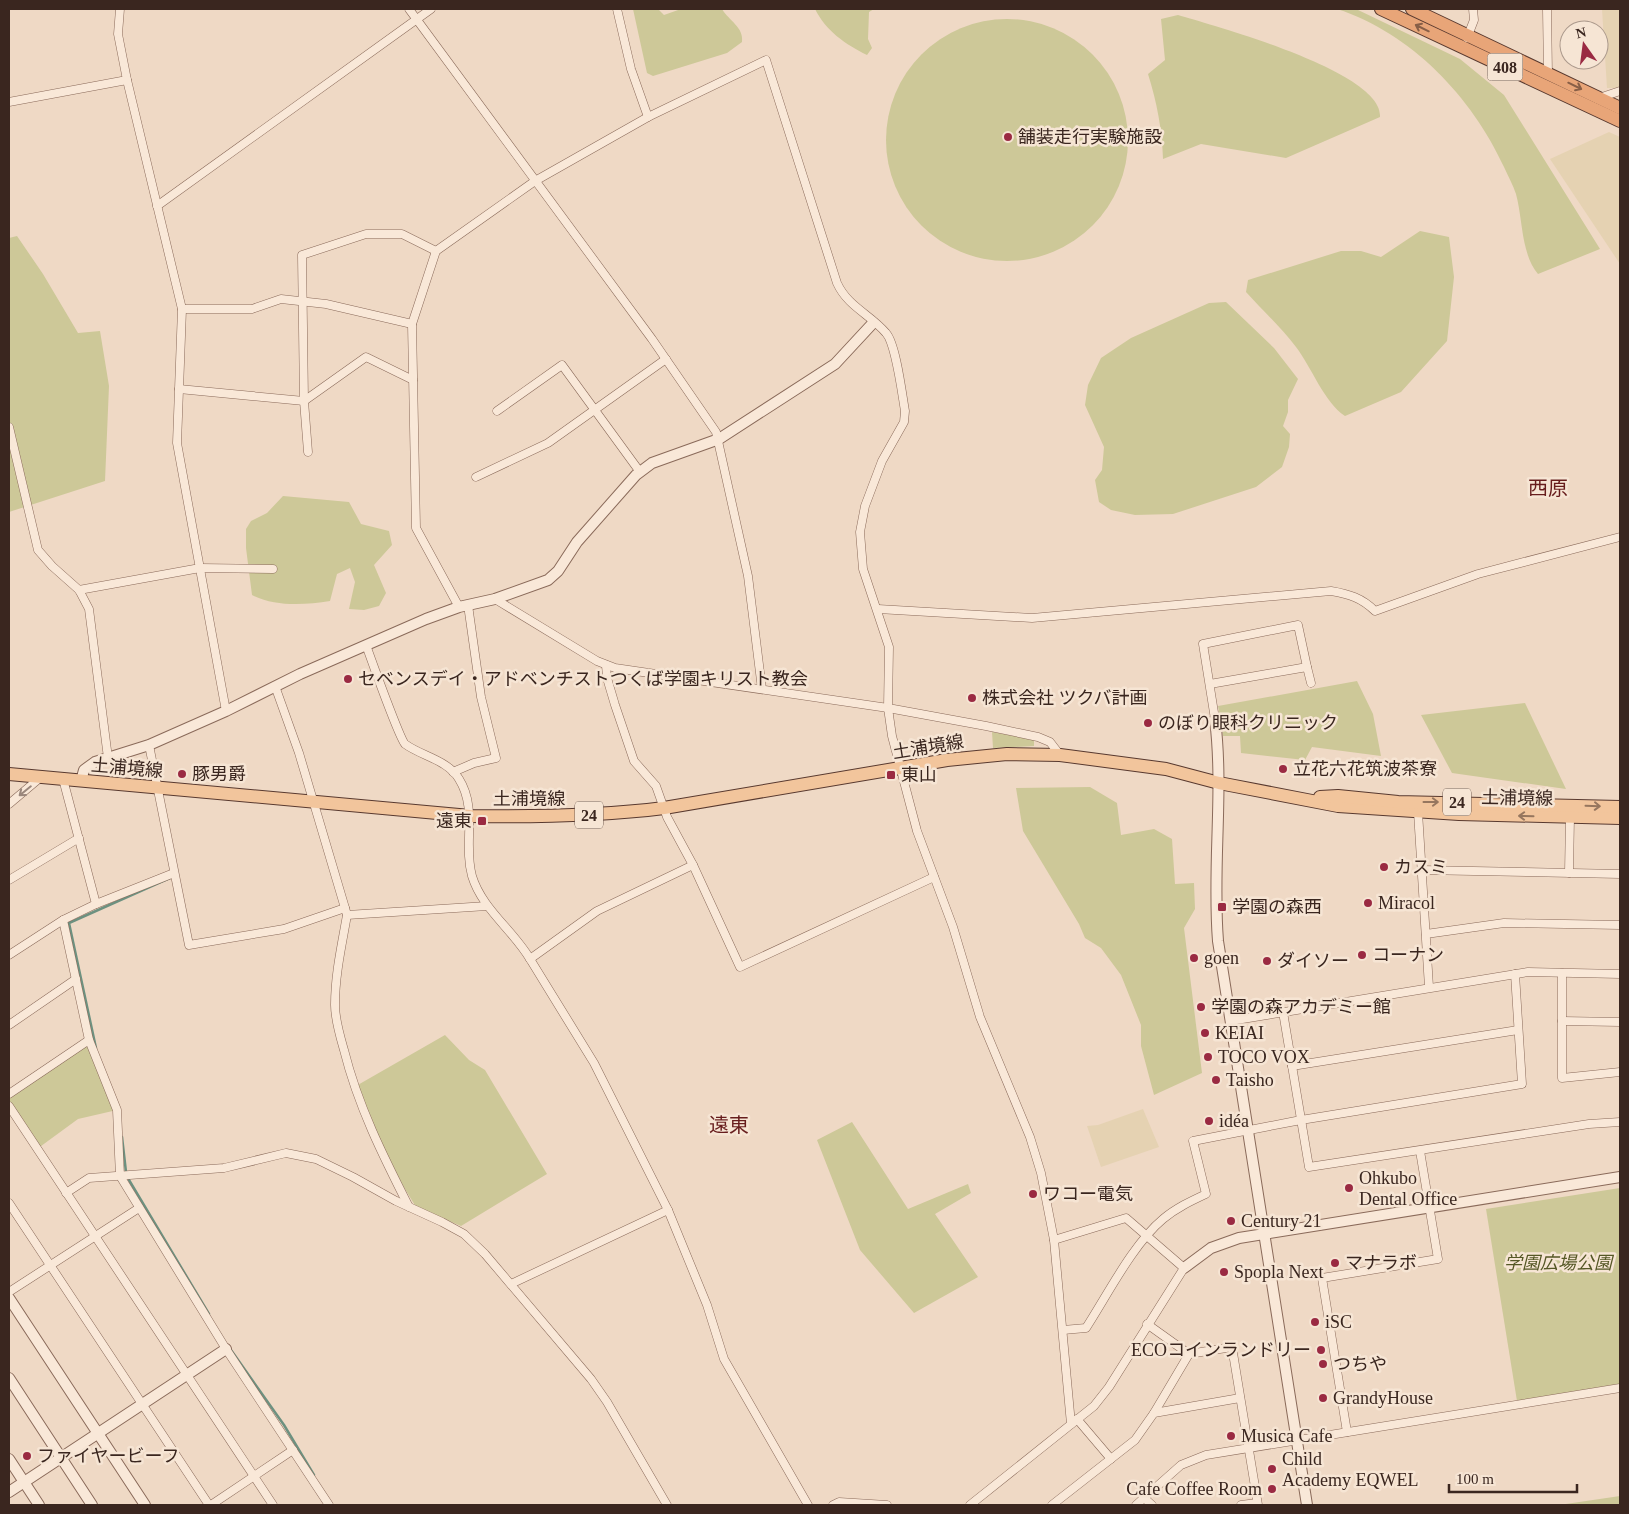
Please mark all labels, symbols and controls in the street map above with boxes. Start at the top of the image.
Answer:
north arrow [1559,20,1609,70]
one-way arrow [1415,23,1430,33]
text: N [1574,24,1588,41]
road number: 408 [1488,54,1522,80]
one-way arrow [1567,82,1582,91]
place label: 舗装走行実験施設 [1018,127,1162,147]
marker: 舗装走行実験施設 [1002,131,1014,143]
district label: 西原 [1528,477,1568,499]
place label: セベンスデイ・アドベンチストつくば学園キリスト教会 [358,669,808,689]
marker: セベンスデイ・アドベンチストつくば学園キリスト教会 [342,673,354,685]
place label: 株式会社 ツクバ計画 [982,688,1148,708]
marker: 株式会社 ツクバ計画 [966,692,978,704]
place label: のぼり眼科クリニック [1158,713,1338,733]
marker: のぼり眼科クリニック [1142,717,1154,729]
street label: 土浦境線 [891,731,965,763]
street label: 土浦境線 [90,755,164,781]
place label: 立花六花筑波茶寮 [1293,759,1437,779]
marker: 立花六花筑波茶寮 [1277,763,1289,775]
place label: 豚男爵 [192,764,246,784]
place label: 東山 [901,765,937,785]
marker: 豚男爵 [176,768,188,780]
marker: 東山 [885,769,897,781]
one-way arrow [19,785,32,796]
street label: 土浦境線 [1481,787,1553,809]
street label: 土浦境線 [493,789,565,809]
road number: 24 [1443,789,1471,816]
one-way arrow [1422,797,1438,807]
one-way arrow [1585,801,1601,810]
road number: 24 [575,802,603,828]
place label: 遠東 [436,811,472,831]
one-way arrow [1518,811,1534,820]
marker: 遠東 [476,815,488,827]
place label: カスミ [1394,857,1448,877]
marker: カスミ [1378,861,1390,873]
place label: Miracol [1378,893,1435,913]
place label: 学園の森西 [1232,897,1322,917]
marker: Miracol [1362,897,1374,909]
marker: 学園の森西 [1216,901,1228,913]
place label: コーナン [1372,945,1444,965]
place label: goen [1204,948,1239,968]
marker: コーナン [1356,949,1368,961]
place label: ダイソー [1277,951,1349,971]
marker: goen [1188,952,1200,964]
marker: ダイソー [1261,955,1273,967]
place label: 学園の森アカデミー館 [1211,997,1391,1017]
marker: 学園の森アカデミー館 [1195,1001,1207,1013]
place label: KEIAI [1215,1023,1264,1043]
marker: KEIAI [1199,1027,1211,1039]
place label: TOCO VOX [1218,1047,1310,1067]
marker: TOCO VOX [1202,1051,1214,1063]
place label: Taisho [1226,1070,1274,1090]
marker: Taisho [1210,1074,1222,1086]
place label: idéa [1219,1111,1249,1131]
district label: 遠東 [709,1114,749,1136]
marker: idéa [1203,1115,1215,1127]
place label: Ohkubo Dental Office [1359,1168,1457,1209]
marker: Ohkubo Dental Office [1343,1182,1355,1194]
place label: ワコー電気 [1043,1184,1133,1204]
marker: ワコー電気 [1027,1188,1039,1200]
place label: Century 21 [1241,1211,1322,1231]
marker: Century 21 [1225,1215,1237,1227]
place label: マナラボ [1345,1253,1417,1273]
park label: 学園広場公園 [1504,1253,1615,1273]
marker: マナラボ [1329,1257,1341,1269]
place label: Spopla Next [1234,1262,1324,1282]
marker: Spopla Next [1218,1266,1230,1278]
place label: iSC [1325,1312,1352,1332]
marker: iSC [1309,1316,1321,1328]
place label: ECOコインランドリー [1131,1340,1311,1360]
marker: ECOコインランドリー [1315,1344,1327,1356]
place label: つちや [1333,1354,1387,1374]
marker: つちや [1317,1358,1329,1370]
place label: GrandyHouse [1333,1388,1433,1408]
marker: GrandyHouse [1317,1392,1329,1404]
place label: Musica Cafe [1241,1426,1332,1446]
marker: Musica Cafe [1225,1430,1237,1442]
place label: ファイヤービーフ [37,1446,179,1466]
place label: Child Academy EQWEL [1282,1449,1418,1490]
marker: ファイヤービーフ [21,1450,33,1462]
scale bar [1449,1462,1576,1494]
marker: Child Academy EQWEL [1266,1463,1278,1475]
text: 100 m [1456,1471,1494,1487]
place label: Cafe Coffee Room [1126,1479,1262,1499]
marker: Cafe Coffee Room [1266,1483,1278,1495]

